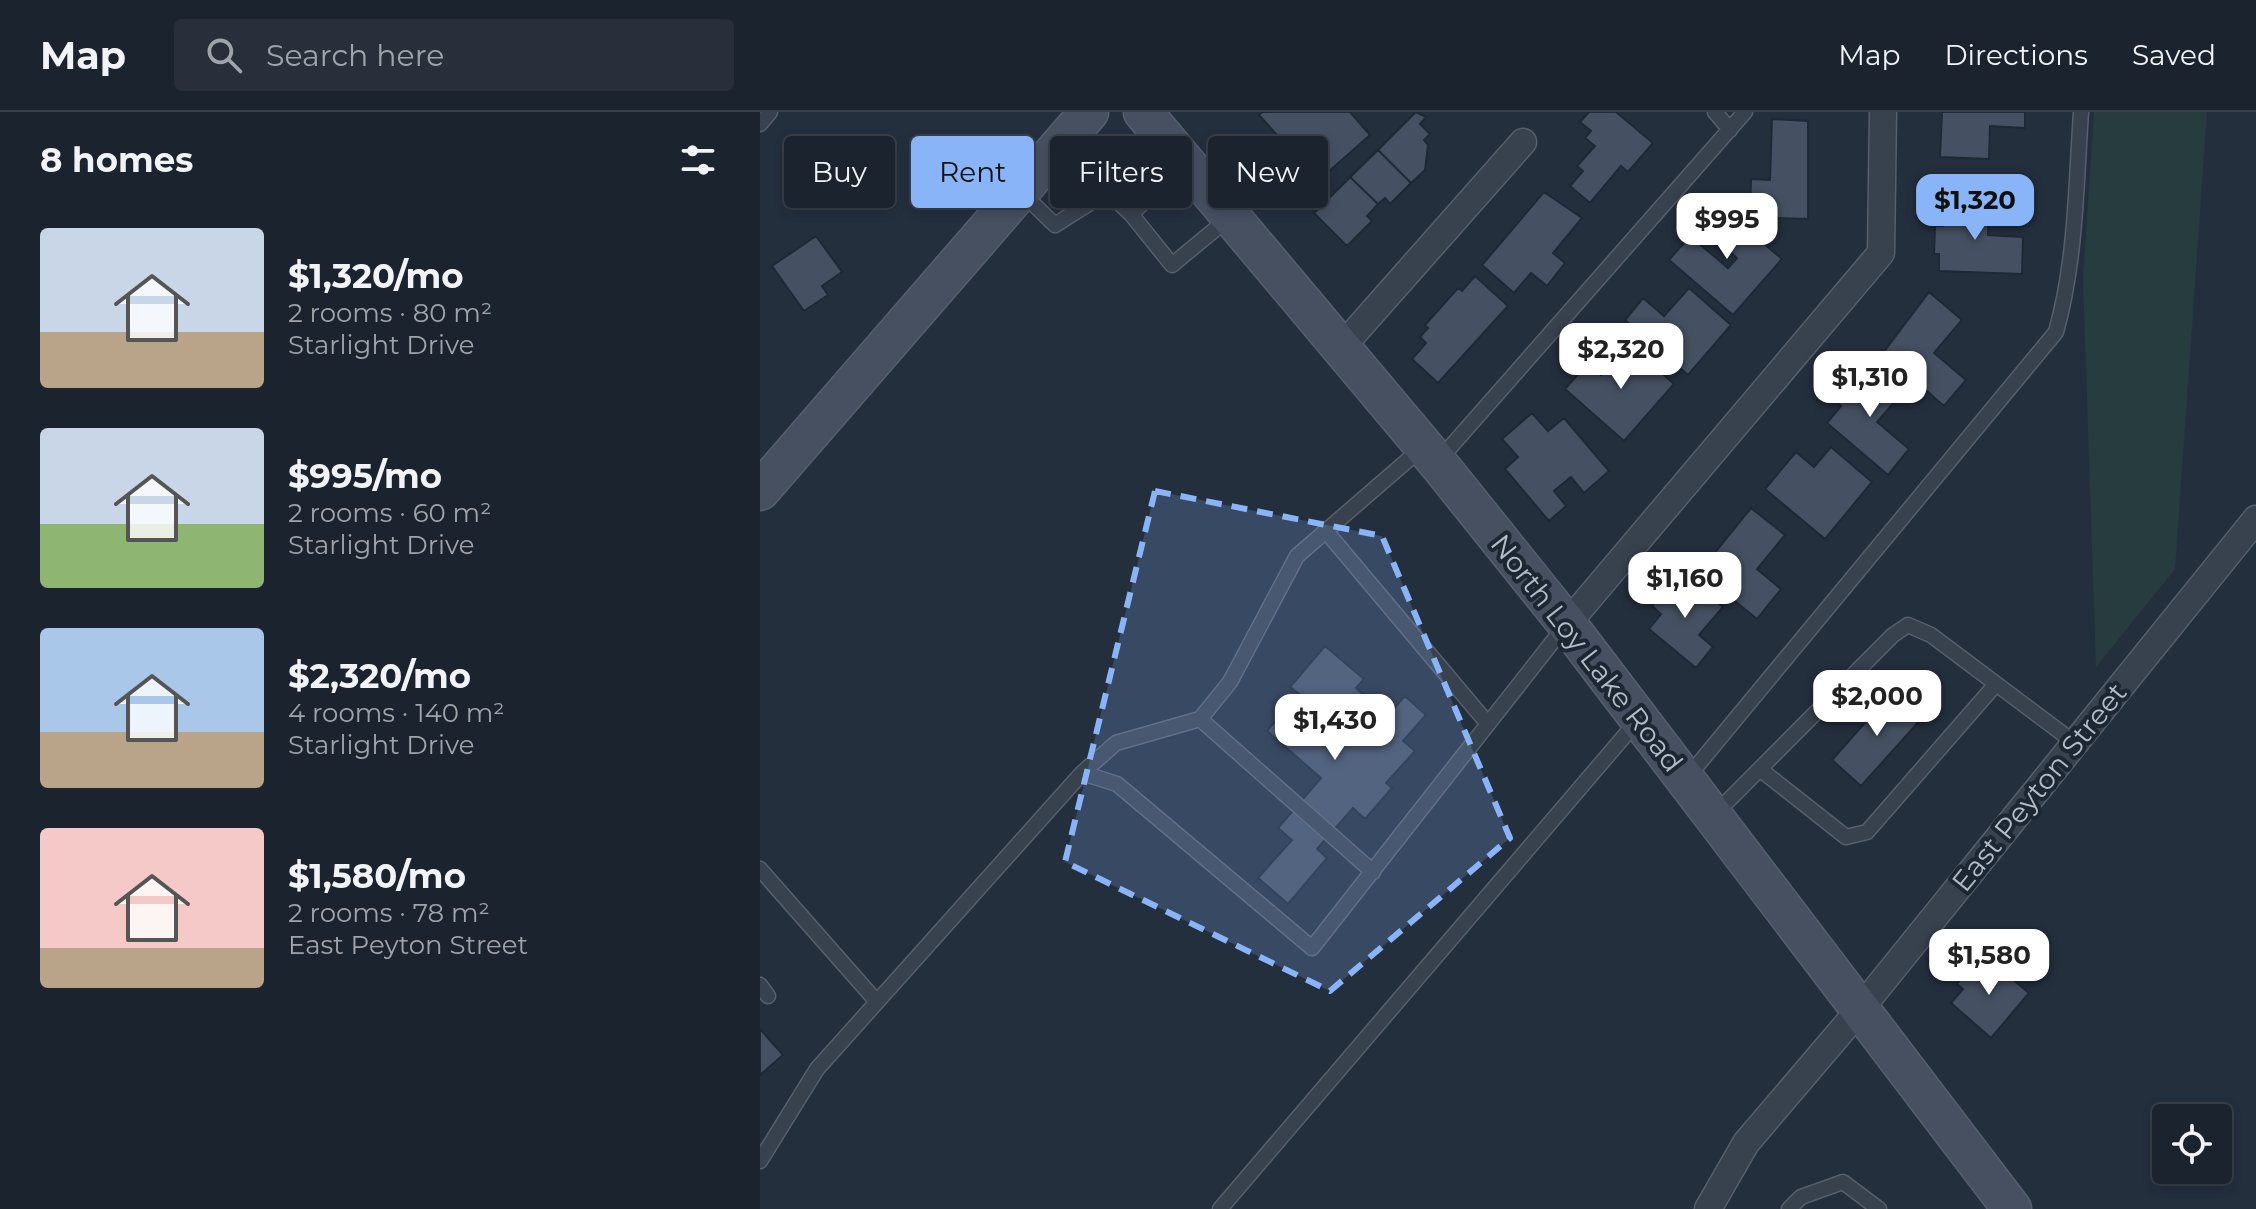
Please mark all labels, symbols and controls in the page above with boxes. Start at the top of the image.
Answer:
search box [174,19,734,91]
text: Map [40,32,126,79]
icon: search [202,33,246,77]
text: Search here [266,37,444,74]
text: Map [1838,38,1900,72]
text: Directions [1944,38,2088,72]
text: Saved [2132,38,2216,72]
chip: Buy [784,136,895,208]
chip: Rent [911,136,1034,208]
chip: Filters [1050,136,1192,208]
chip: New [1208,136,1328,208]
icon: filters [676,138,720,182]
text: 8 homes [40,139,193,181]
pin: $1,320 [1910,174,2040,242]
text: $1,320 [1934,184,2016,216]
pin: $995 [1680,193,1774,261]
text: $995 [1695,203,1759,235]
text: $1,320/mo [288,255,464,297]
icon: home [104,260,200,356]
text: 2 rooms · 80 m² [288,297,492,329]
pin: $2,320 [1556,323,1686,391]
text: Starlight Drive [288,329,474,361]
text: $2,320 [1577,333,1665,365]
pin: $1,310 [1805,351,1935,419]
text: $1,310 [1832,361,1908,393]
text: $995/mo [288,455,442,497]
icon: home [104,460,200,556]
text: 2 rooms · 60 m² [288,497,491,529]
street label: North Loy Lake Road [1484,527,1690,779]
text: Starlight Drive [288,529,474,561]
pin: $1,160 [1620,552,1750,620]
text: $1,160 [1646,562,1724,594]
text: $2,320/mo [288,655,471,697]
icon: home [104,660,200,756]
pin: $2,000 [1812,670,1942,738]
street label: East Peyton Street [1944,676,2134,898]
text: $2,000 [1831,680,1923,712]
pin: $1,430 [1270,694,1400,762]
text: 4 rooms · 140 m² [288,697,505,729]
text: $1,430 [1293,704,1377,736]
text: Starlight Drive [288,729,474,761]
text: $1,580/mo [288,855,466,897]
icon: home [104,860,200,956]
text: 2 rooms · 78 m² [288,897,490,929]
text: East Peyton Street [288,929,528,961]
pin: $1,580 [1924,929,2054,997]
text: $1,580 [1947,939,2031,971]
map controls [2152,1104,2232,1184]
button: locate [2152,1104,2232,1184]

